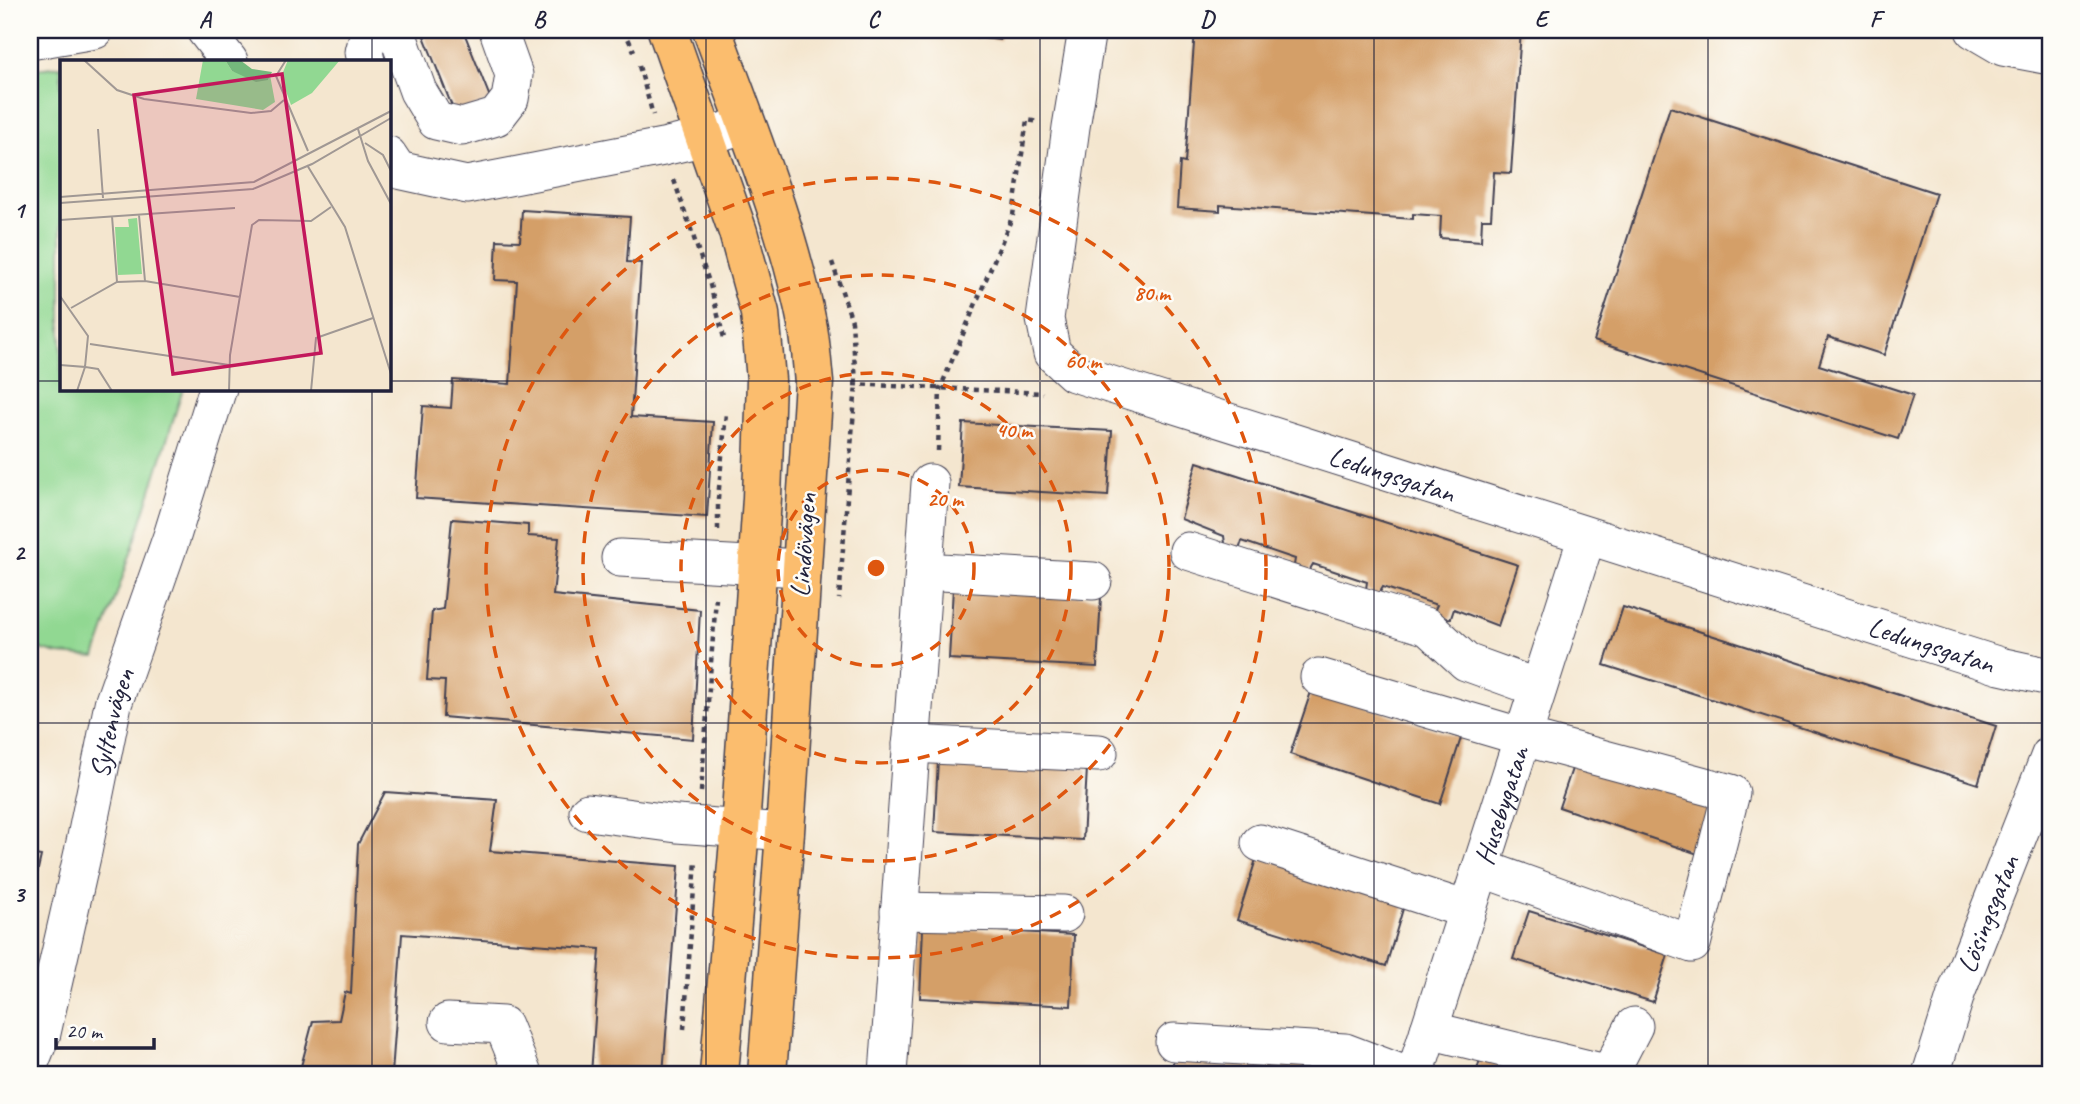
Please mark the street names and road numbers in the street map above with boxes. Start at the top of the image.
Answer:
street label: Ledungsgatan [1325,437,1461,510]
street label: Lindövägen [782,491,824,598]
street label: Ledungsgatan [1864,608,2000,681]
street label: Syltenvägen [81,663,142,781]
street label: Husebygatan [1466,741,1537,869]
street label: Lösingsgatan [1949,849,2027,978]

